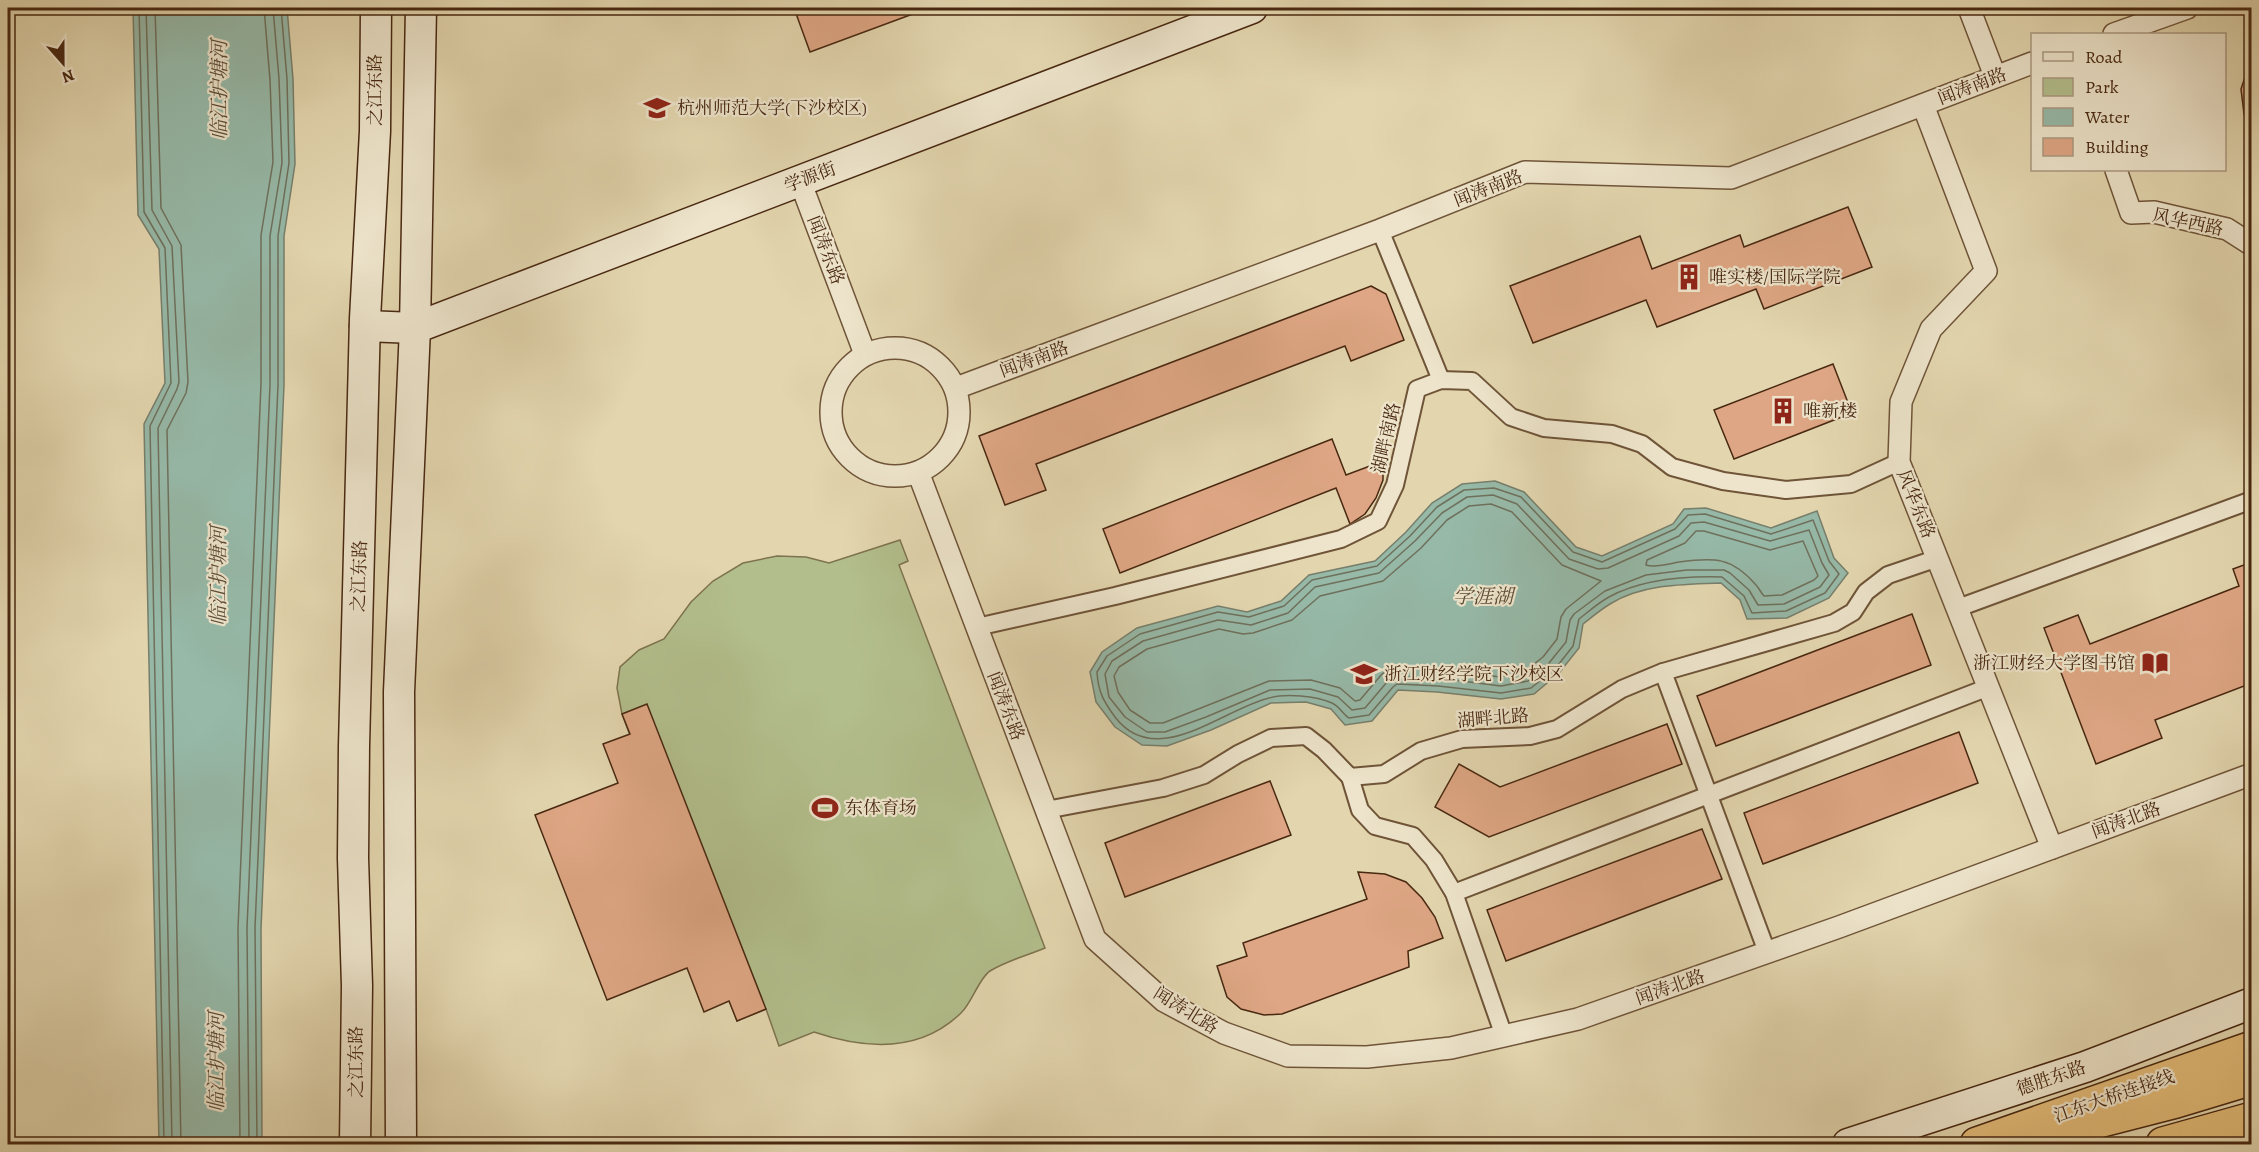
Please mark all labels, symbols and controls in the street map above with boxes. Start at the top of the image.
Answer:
north arrow [33,33,93,93]
legend [2031,33,2226,171]
water label: 临江护塘河 [206,37,233,140]
text: Road [2085,45,2123,69]
street label: 之江东路 [363,54,387,126]
street label: 闻涛南路 [1934,62,2010,110]
text: N [58,64,77,89]
text: Park [2085,75,2119,99]
school or university icon: 杭州师范大学(下沙校区) [642,93,672,123]
place label: 杭州师范大学(下沙校区) [677,96,867,120]
text: Water [2084,105,2130,129]
text: Building [2085,135,2149,159]
street label: 学源街 [780,156,840,198]
street label: 闻涛南路 [1450,164,1526,212]
street label: 风华西路 [2150,203,2226,241]
street label: 闻涛东路 [802,212,850,288]
building icon: 唯实楼/国际学院 [1674,262,1704,292]
place label: 唯实楼/国际学院 [1709,265,1841,289]
street label: 闻涛南路 [996,335,1072,383]
building icon: 唯新楼 [1768,396,1798,426]
place label: 唯新楼 [1803,399,1857,423]
street label: 湖畔南路 [1366,400,1406,476]
street label: 风华东路 [1891,466,1941,542]
water label: 临江护塘河 [205,523,232,626]
street label: 之江东路 [346,540,372,612]
water label: 学涯湖 [1453,583,1516,610]
library icon: 浙江财经大学图书馆 [2140,648,2170,678]
place label: 浙江财经大学图书馆 [1973,651,2135,675]
school or university icon: 浙江财经学院下沙校区 [1349,659,1379,689]
place label: 浙江财经学院下沙校区 [1384,662,1564,686]
street label: 闻涛东路 [982,668,1030,744]
street label: 湖畔北路 [1456,703,1530,733]
sports icon: 东体育场 [810,793,840,823]
place label: 东体育场 [845,796,917,820]
street label: 闻涛北路 [2088,796,2164,844]
street label: 闻涛北路 [1632,964,1708,1010]
street label: 闻涛北路 [1149,981,1223,1039]
water label: 临江护塘河 [203,1009,230,1112]
street label: 之江东路 [344,1026,368,1098]
street label: 德胜东路 [2013,1055,2089,1101]
street label: 江东大桥连接线 [2051,1064,2177,1128]

